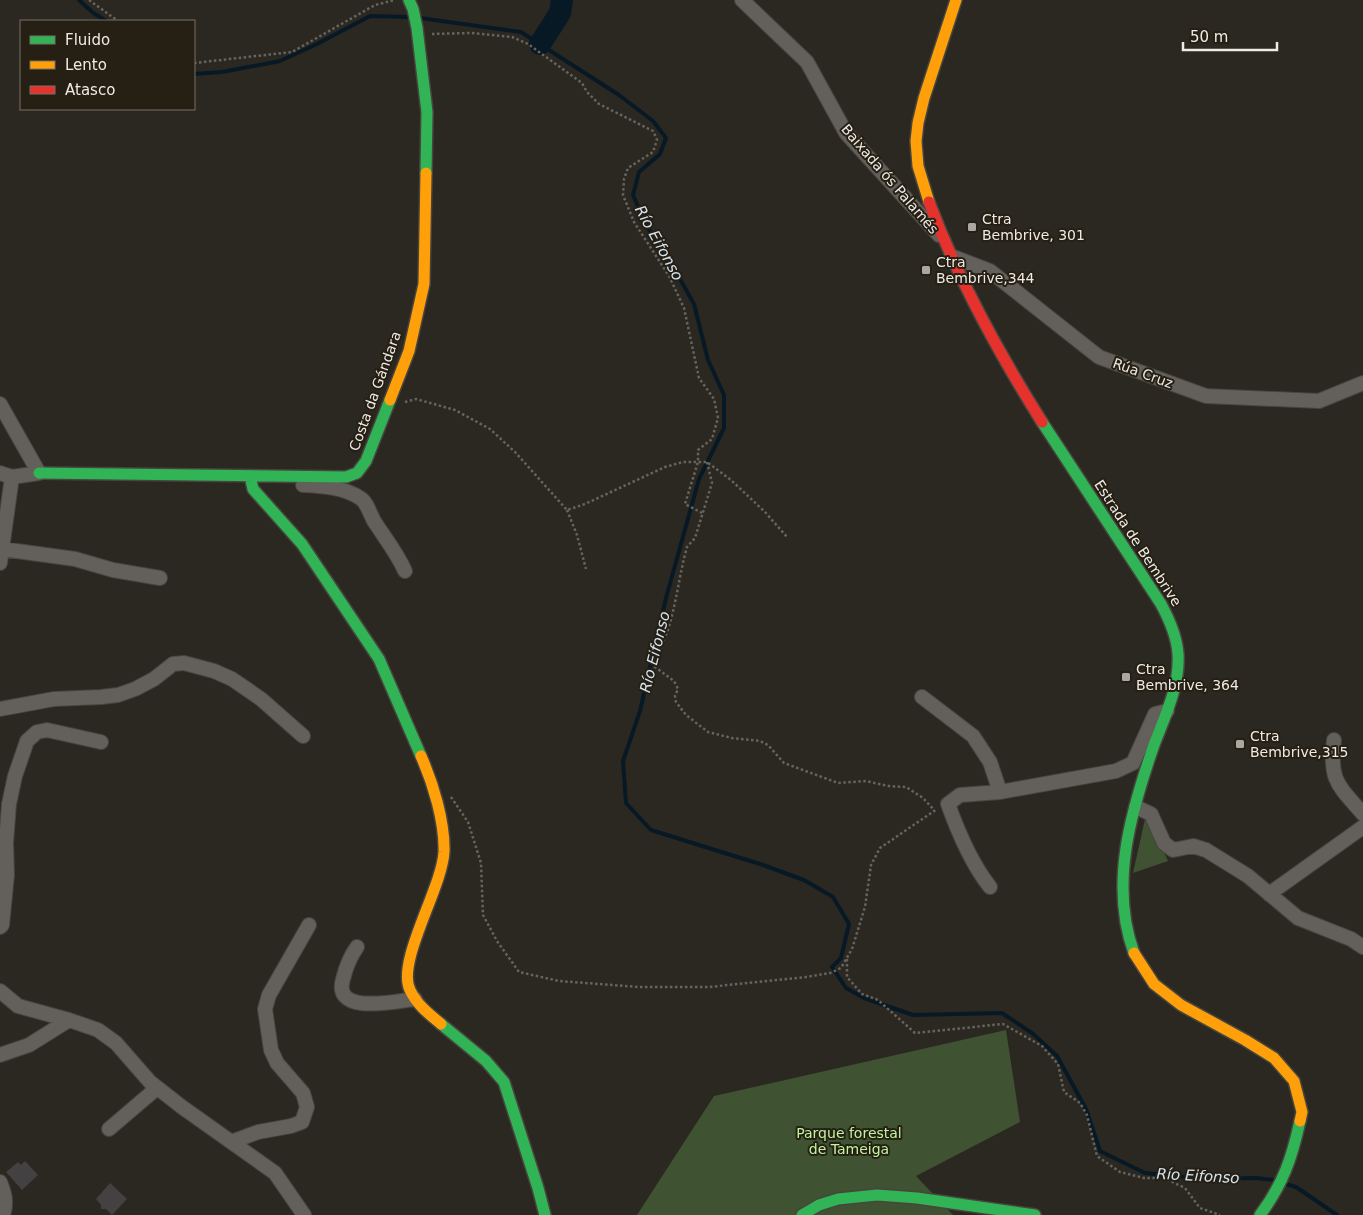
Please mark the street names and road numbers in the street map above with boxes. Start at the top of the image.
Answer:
street label: Baixada ós Palamés [838,121,942,237]
street label: Costa da Gándara [346,329,404,453]
street label: Rúa Cruz [1111,355,1175,391]
street label: Estrada de Bembrive [1091,477,1185,609]

